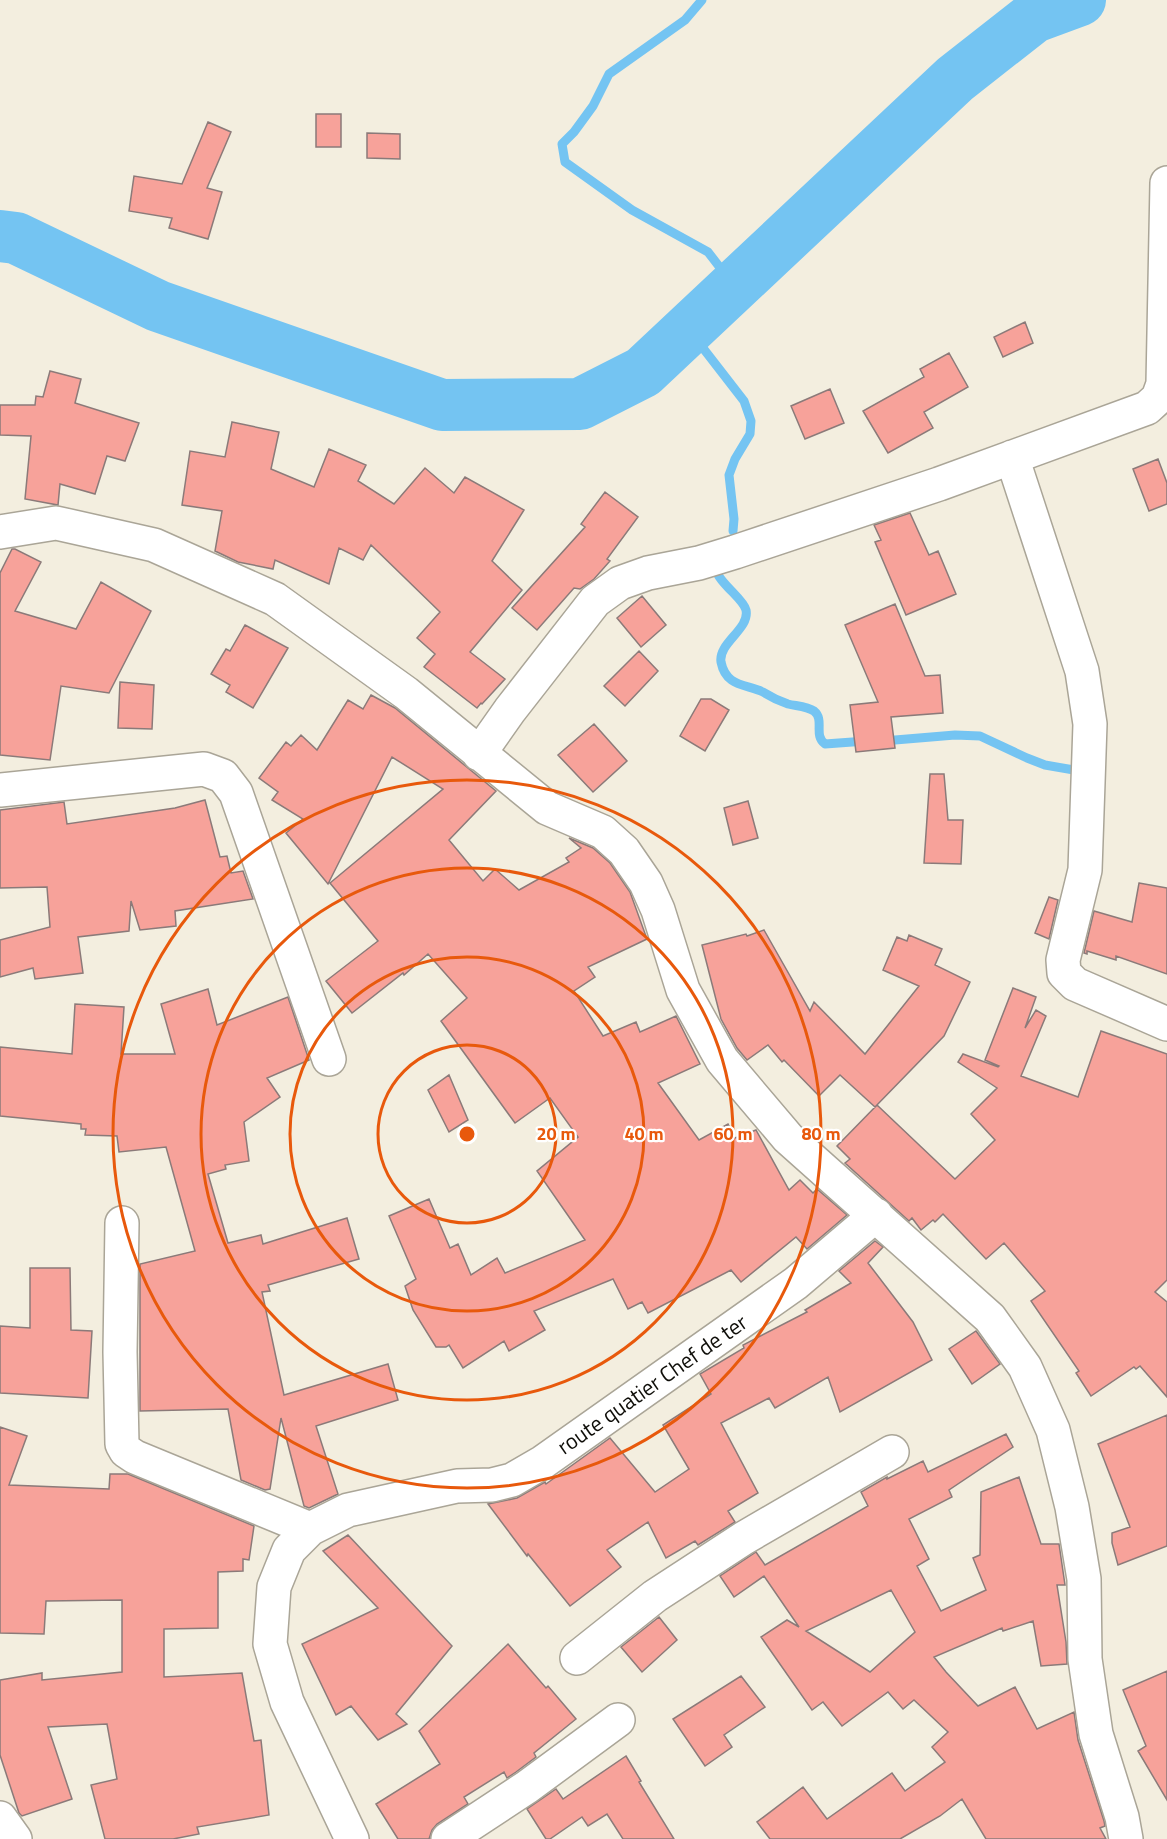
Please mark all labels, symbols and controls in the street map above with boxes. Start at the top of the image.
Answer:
text: 20 m [536,1120,576,1147]
text: 40 m [624,1120,664,1147]
text: 60 m [713,1120,753,1147]
text: 80 m [801,1120,841,1147]
centre of rings [457,1124,477,1144]
street label: route quatier Chef de ter [550,1305,755,1463]

